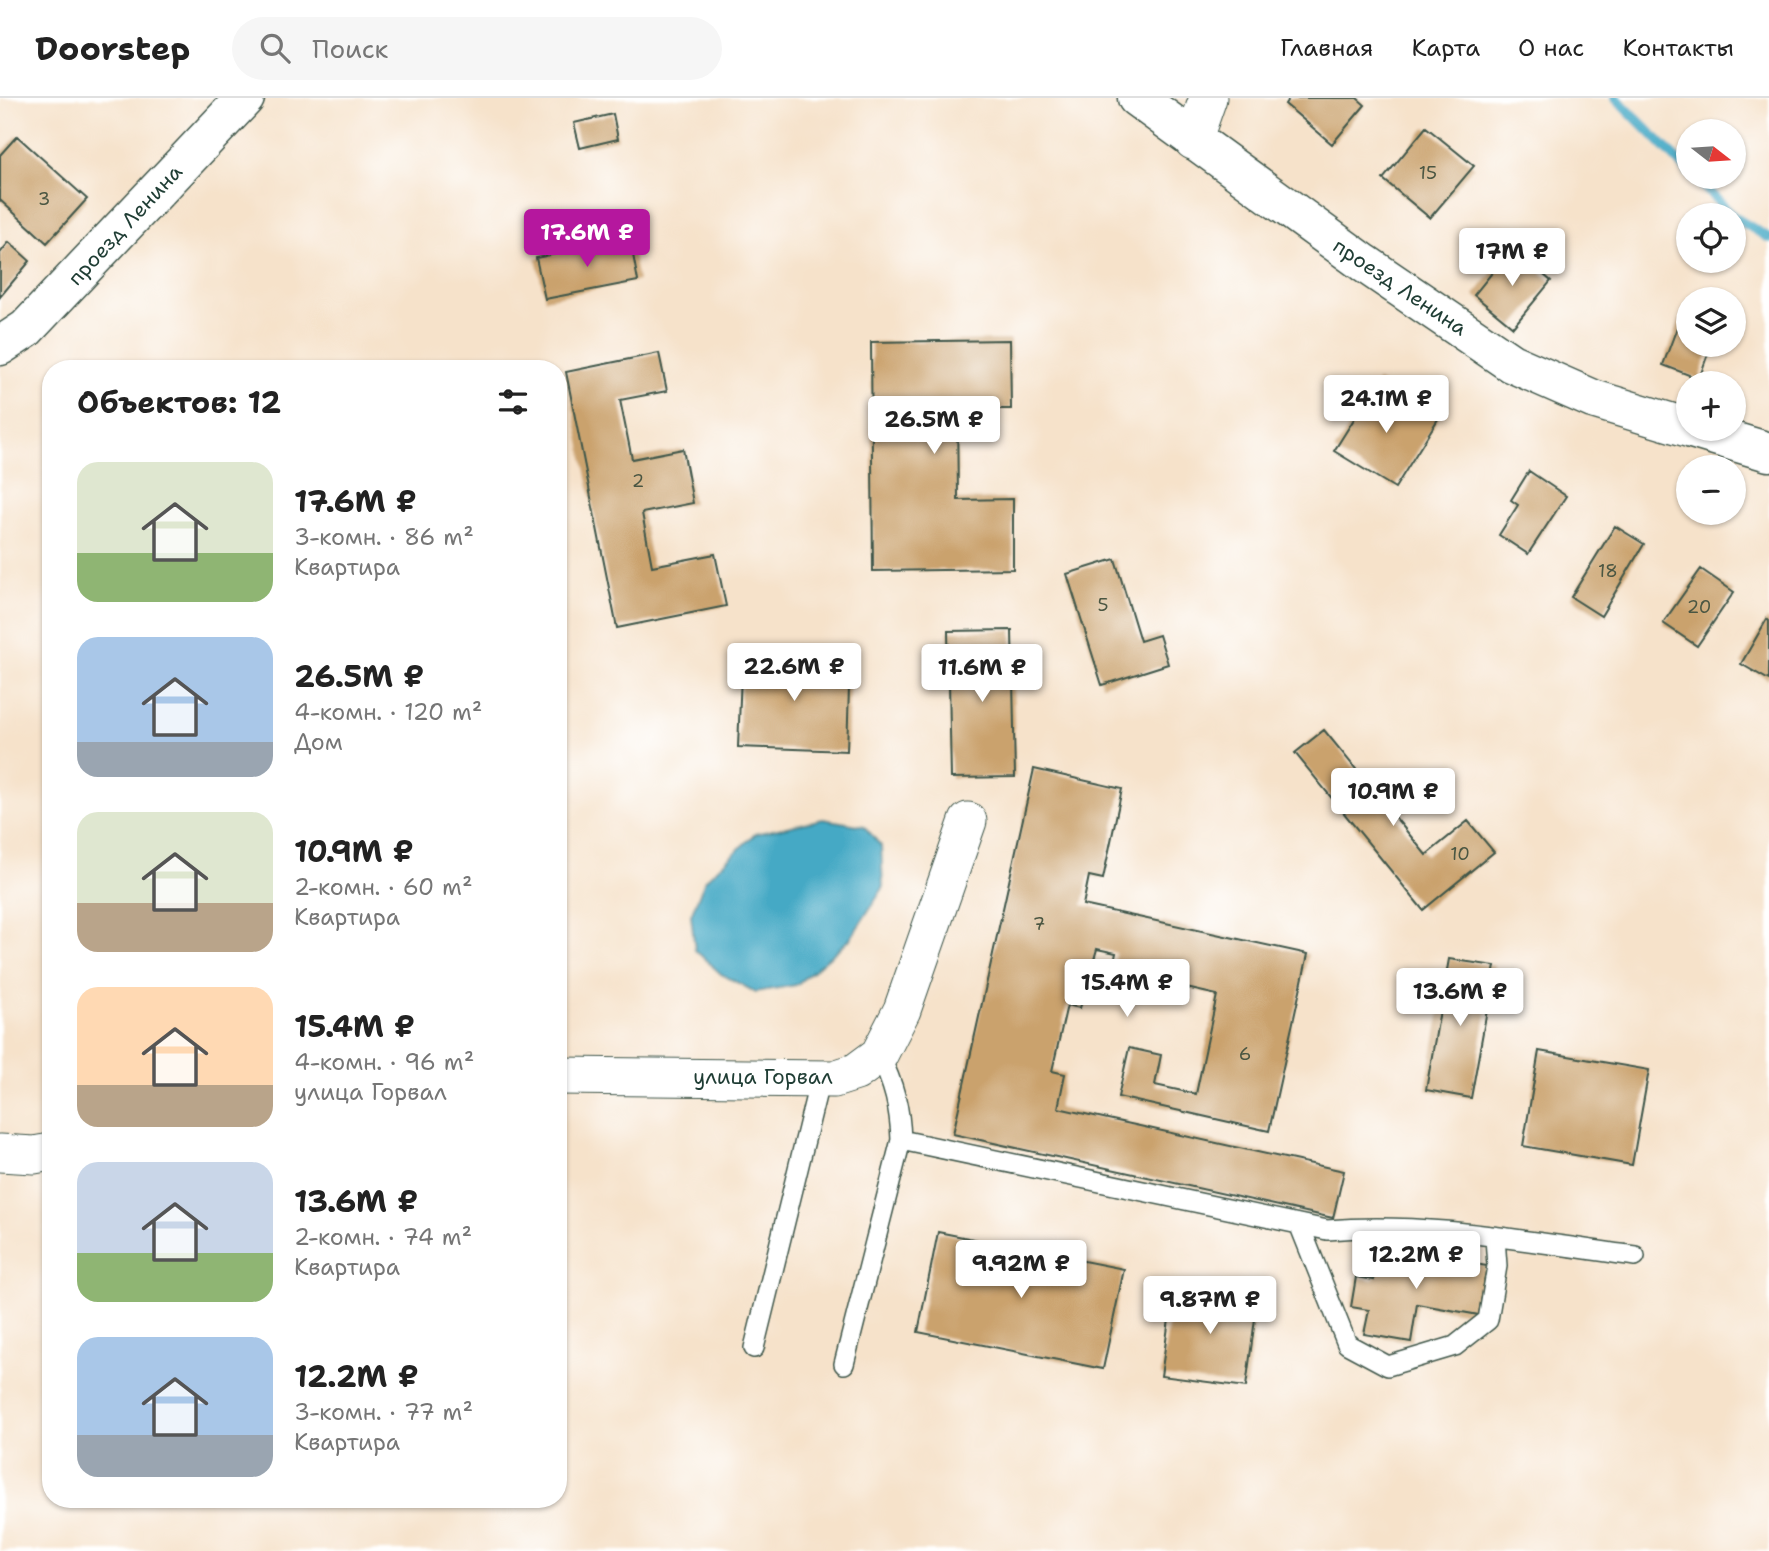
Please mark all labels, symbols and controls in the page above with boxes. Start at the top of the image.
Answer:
search box [232,17,722,80]
text: Doorstep [35,26,190,71]
icon: search [256,29,294,67]
text: Поиск [312,31,388,66]
text: Главная [1280,32,1373,64]
text: Карта [1411,32,1480,64]
text: О нас [1518,32,1584,64]
text: Контакты [1622,32,1734,64]
north arrow [1676,119,1746,189]
map controls [1676,119,1746,525]
street label: проезд Ленина [62,158,188,292]
house number: 15 [1419,161,1437,185]
house number: 3 [38,187,50,211]
button: locate [1676,203,1746,273]
pin: 17.6M ₽ [522,209,652,269]
text: 17.6M ₽ [540,217,634,247]
pin: 17M ₽ [1463,228,1561,288]
street label: проезд Ленина [1327,232,1473,342]
text: 17M ₽ [1475,236,1549,266]
button: layers [1676,287,1746,357]
button: + [1676,371,1746,441]
pin: 24.1M ₽ [1321,376,1451,435]
text: Объектов: 12 [77,382,281,423]
icon: filters [494,383,532,421]
text: 24.1M ₽ [1340,383,1432,413]
pin: 26.5M ₽ [869,396,999,456]
text: 26.5M ₽ [884,404,984,434]
button: − [1676,455,1746,525]
house number: 2 [632,469,644,493]
text: 17.6M ₽ [294,481,417,522]
icon: home [133,490,217,574]
text: 3-комн. · 86 m² [294,522,474,552]
text: Квартира [294,552,400,582]
house number: 18 [1598,559,1618,583]
house number: 5 [1097,593,1109,617]
house number: 20 [1687,595,1711,619]
pin: 22.6M ₽ [729,644,859,703]
pin: 11.6M ₽ [917,644,1047,704]
text: 22.6M ₽ [743,651,845,681]
text: 11.6M ₽ [937,652,1027,682]
text: 26.5M ₽ [294,656,424,697]
icon: home [133,665,217,749]
text: 4-комн. · 120 m² [294,697,482,727]
text: Дом [294,727,343,757]
pin: 10.9M ₽ [1328,768,1458,828]
text: 10.9M ₽ [1347,776,1439,806]
text: 10.9M ₽ [294,831,414,872]
icon: home [133,840,217,924]
house number: 10 [1450,842,1470,866]
text: 2-комн. · 60 m² [294,872,472,902]
text: Квартира [294,902,400,932]
house number: 7 [1033,912,1045,936]
pin: 15.4M ₽ [1062,960,1192,1019]
text: 15.4M ₽ [1081,967,1173,997]
pin: 13.6M ₽ [1395,968,1525,1028]
text: 13.6M ₽ [1412,976,1508,1006]
text: 15.4M ₽ [294,1006,415,1047]
icon: home [133,1015,217,1099]
house number: 6 [1239,1042,1251,1066]
text: 4-комн. · 96 m² [294,1047,474,1077]
street label: улица Горвал [693,1063,833,1091]
text: улица Горвал [294,1077,447,1107]
text: 13.6M ₽ [294,1181,418,1222]
icon: home [133,1190,217,1274]
text: 2-комн. · 74 m² [294,1222,472,1252]
pin: 12.2M ₽ [1351,1232,1481,1291]
text: 12.2M ₽ [1368,1239,1464,1269]
pin: 9.92M ₽ [956,1240,1086,1300]
text: 9.92M ₽ [972,1248,1070,1278]
text: Квартира [294,1252,400,1282]
pin: 9.87M ₽ [1145,1276,1275,1336]
text: 9.87M ₽ [1159,1284,1261,1314]
text: 12.2M ₽ [294,1356,419,1397]
icon: home [133,1365,217,1449]
text: 3-комн. · 77 m² [294,1397,473,1427]
text: Квартира [294,1427,400,1457]

